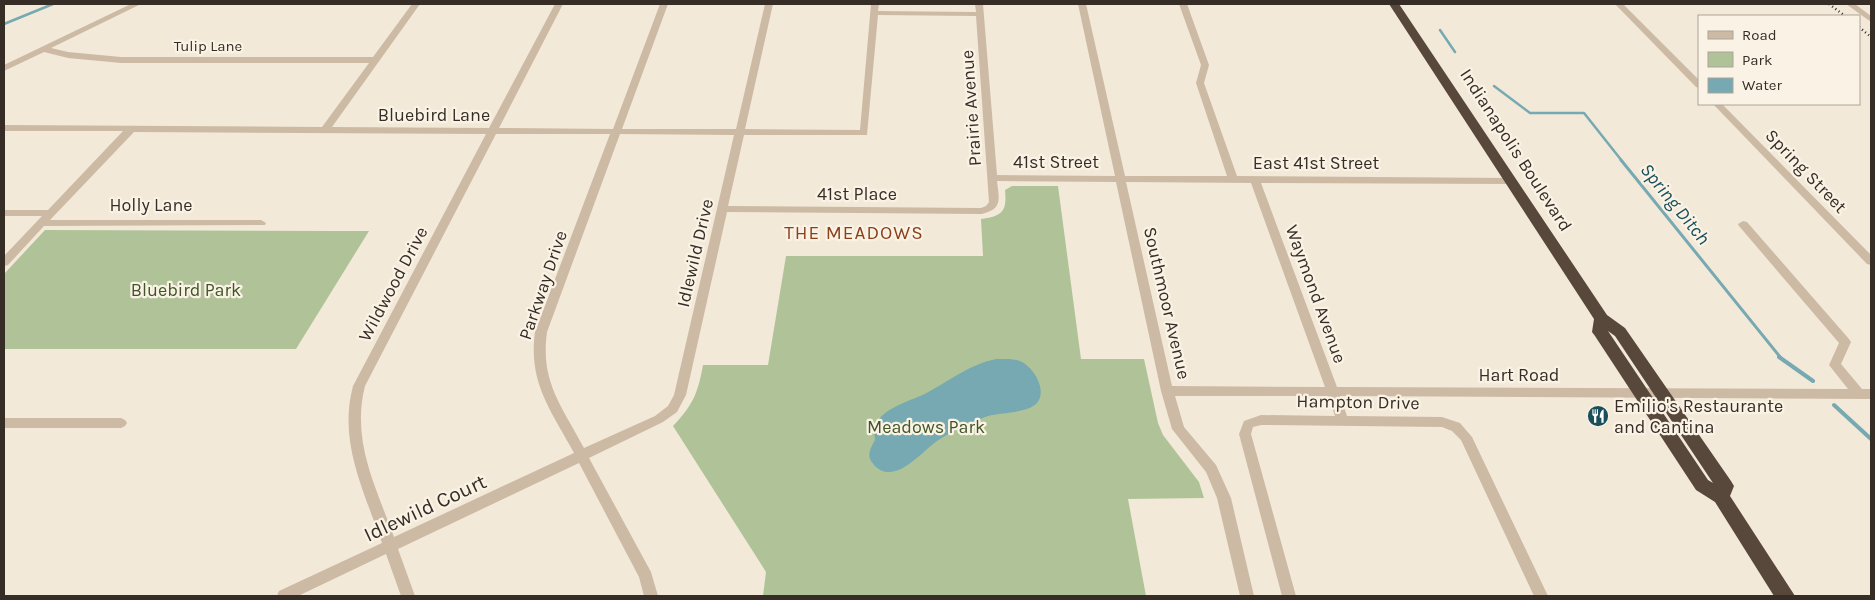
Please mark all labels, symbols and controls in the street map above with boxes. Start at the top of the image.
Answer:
legend [1698,15,1860,105]
text: Road [1742,26,1777,44]
street label: Tulip Lane [174,37,242,55]
street label: Prairie Avenue [956,49,986,167]
text: Park [1742,51,1772,69]
street label: Indianapolis Boulevard [1455,65,1577,235]
text: Water [1742,76,1783,94]
street label: Bluebird Lane [378,104,490,126]
street label: Spring Street [1761,125,1852,218]
street label: 41st Street [1013,151,1099,173]
street label: East 41st Street [1253,152,1379,174]
water label: Spring Ditch [1636,159,1714,249]
street label: 41st Place [817,183,897,205]
street label: Holly Lane [109,194,193,216]
street label: Idlewild Drive [672,197,718,309]
district label: THE MEADOWS [784,222,924,244]
street label: Waymond Avenue [1281,222,1351,366]
street label: Wildwood Drive [354,223,432,345]
street label: Southmoor Avenue [1139,225,1195,381]
street label: Parkway Drive [514,227,572,343]
park label: Bluebird Park [131,279,241,301]
street label: Hart Road [1479,364,1559,386]
street label: Hampton Drive [1296,390,1420,414]
place label: Emilio's Restaurante and Cantina [1614,395,1783,438]
restaurant icon: Emilio's Restaurante and Cantina [1586,404,1610,428]
park label: Meadows Park [867,416,985,438]
street label: Idlewild Court [360,469,490,547]

